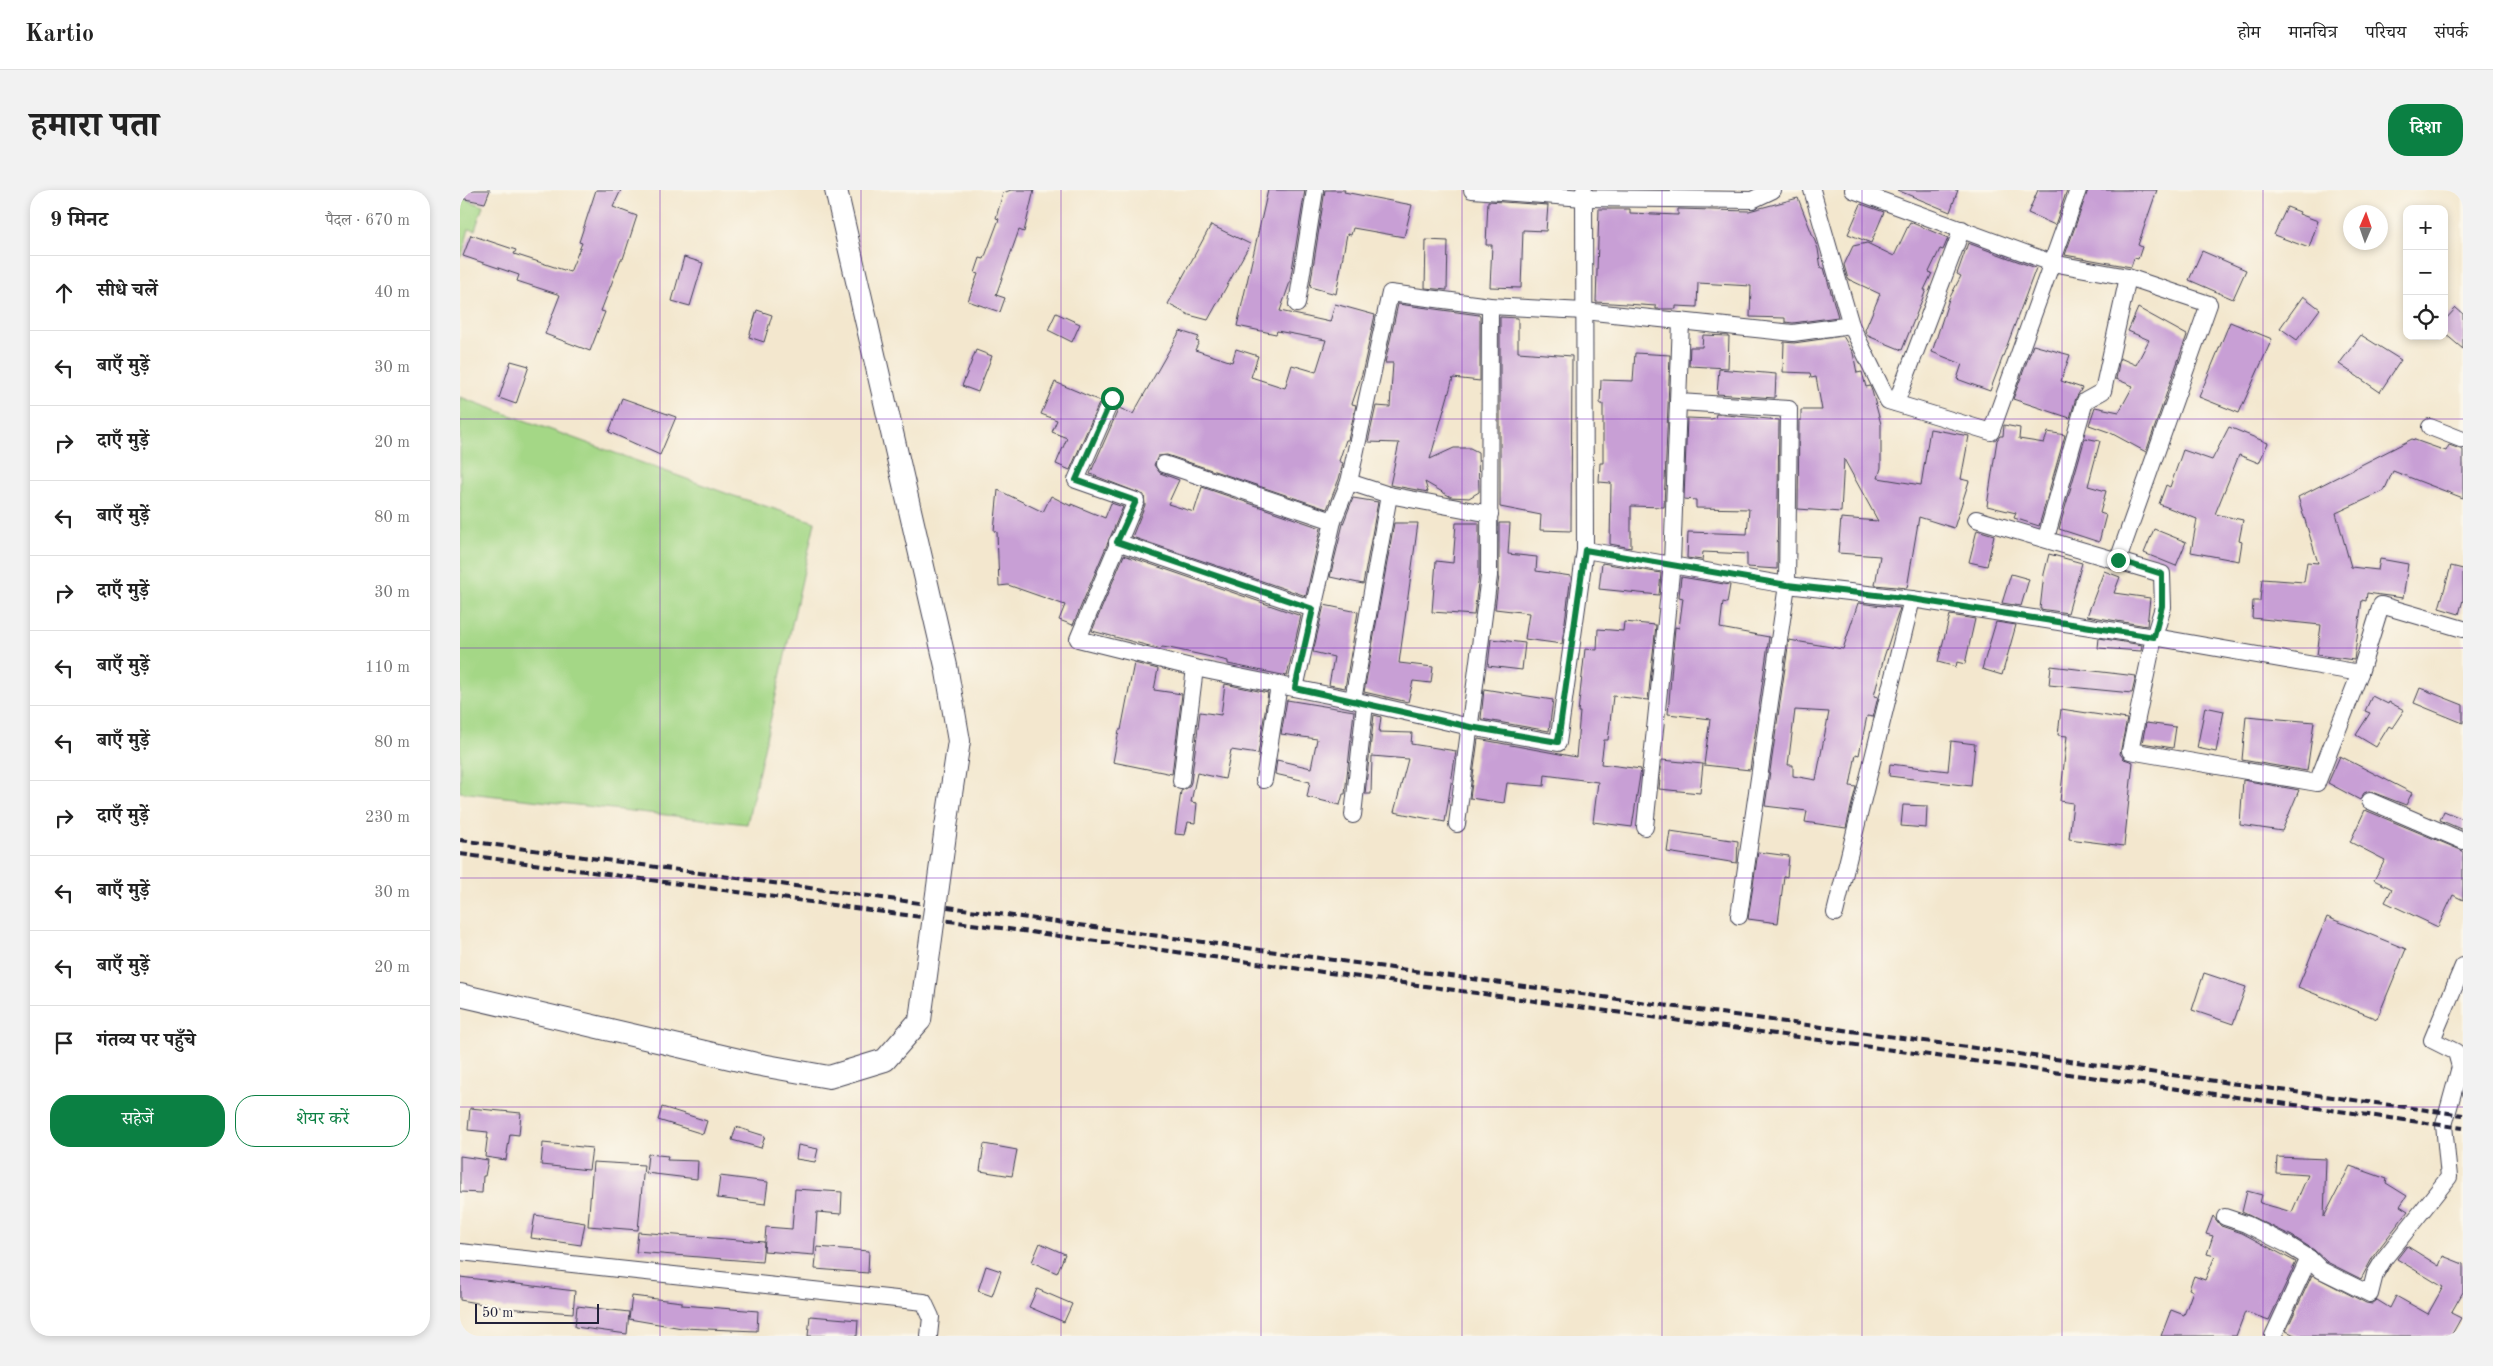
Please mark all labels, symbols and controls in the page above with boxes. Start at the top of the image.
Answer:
text: Kartio [25,23,94,47]
text: होम [2238,24,2261,42]
text: मानचित्र [2289,24,2337,42]
text: परिचय [2365,24,2406,42]
text: संपर्क [2434,24,2468,42]
button: दिशा [2388,104,2463,156]
text: हमारा पता [30,109,159,144]
north arrow [2343,205,2388,250]
map controls [2403,205,2448,340]
button: + [2403,205,2448,250]
text: 9 मिनट [50,210,108,231]
text: पैदल · 670 m [325,213,410,229]
button: − [2403,250,2448,295]
icon: ahead [50,279,78,307]
text: सीधे चलें [97,282,157,301]
text: 40 m [374,285,410,301]
button: locate [2403,295,2448,340]
icon: left [50,354,78,382]
text: बाएँ मुड़ें [97,357,149,376]
text: 30 m [374,360,410,376]
route start [1101,387,1124,410]
icon: right [50,429,78,457]
text: दाएँ मुड़ें [97,432,149,451]
text: 20 m [374,435,410,451]
icon: left [50,504,78,532]
text: बाएँ मुड़ें [97,507,149,526]
text: 80 m [374,510,410,526]
route end [2107,549,2130,572]
icon: right [50,579,78,607]
text: दाएँ मुड़ें [97,582,149,601]
text: 30 m [374,585,410,601]
icon: left [50,654,78,682]
text: बाएँ मुड़ें [97,657,149,676]
text: 110 m [365,660,410,676]
icon: left [50,729,78,757]
text: बाएँ मुड़ें [97,732,149,751]
text: 80 m [374,735,410,751]
icon: right [50,804,78,832]
text: दाएँ मुड़ें [97,807,149,826]
text: 230 m [365,810,410,826]
icon: left [50,879,78,907]
text: बाएँ मुड़ें [97,882,149,901]
text: 30 m [374,885,410,901]
icon: left [50,954,78,982]
text: बाएँ मुड़ें [97,957,149,976]
text: 20 m [374,960,410,976]
icon: arrive [50,1029,78,1057]
text: गंतव्य पर पहुँचे [97,1032,196,1051]
button: सहेजें [50,1095,225,1147]
button: शेयर करें [235,1095,410,1147]
scale bar [475,1301,599,1324]
text: 50 m [482,1306,513,1320]

